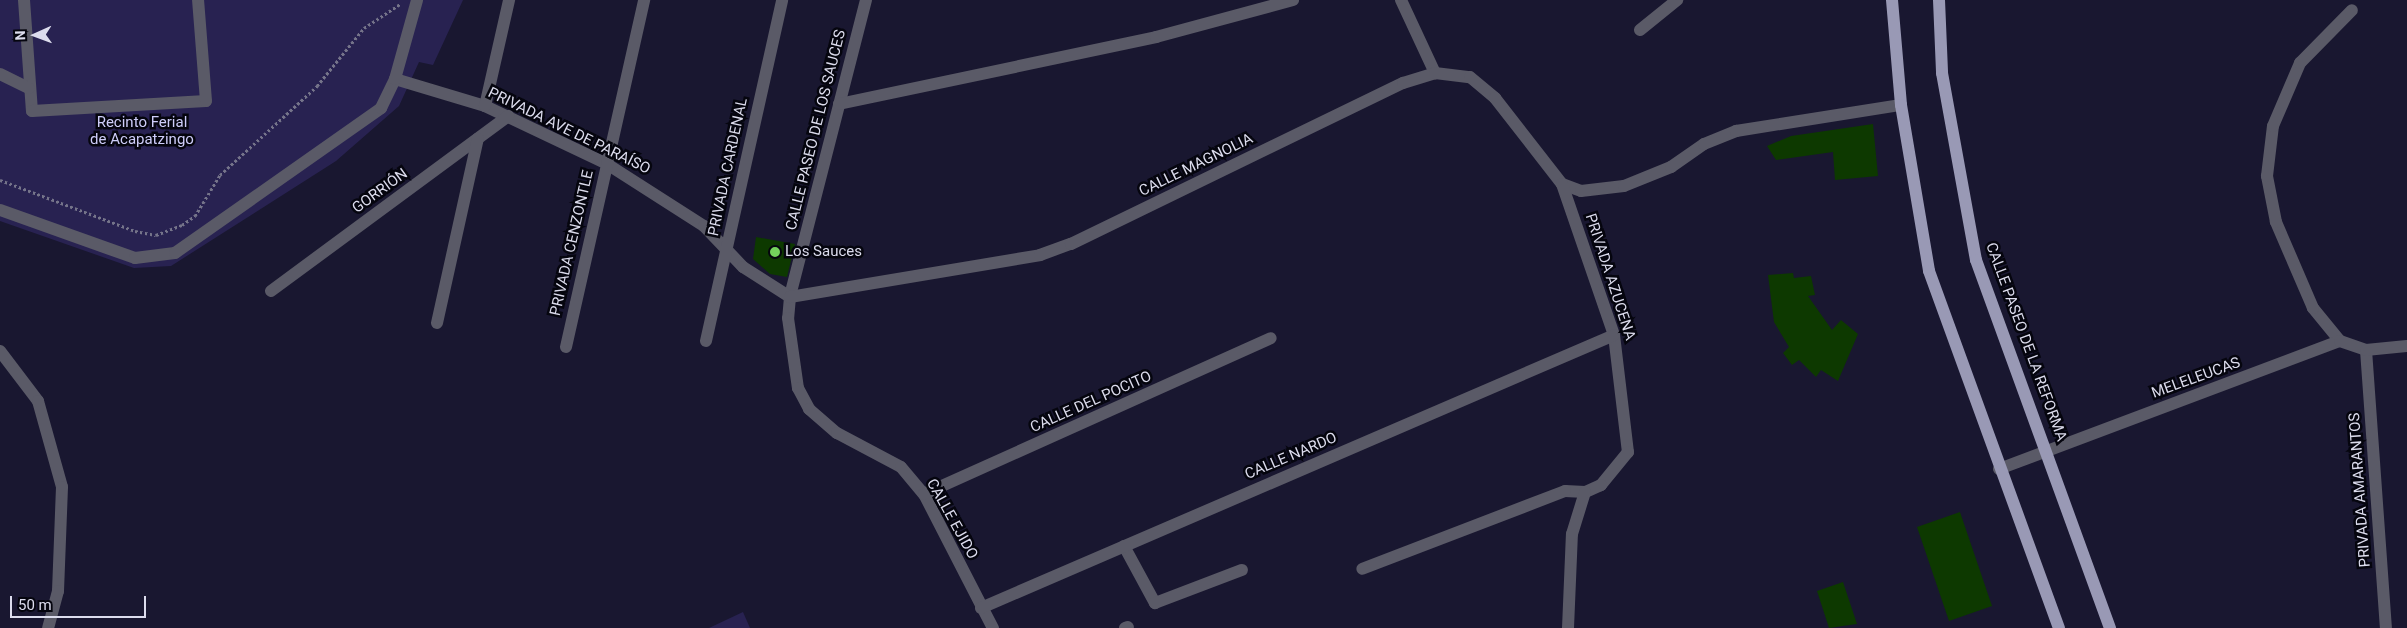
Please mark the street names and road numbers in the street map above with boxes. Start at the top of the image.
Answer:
street label: CALLE PASEO DE LOS SAUCES [782,28,850,232]
street label: PRIVADA AVE DE PARAÍSO [485,84,653,178]
street label: PRIVADA CARDENAL [705,96,751,238]
street label: CALLE MAGNOLIA [1136,130,1256,200]
street label: GORRIÓN [349,165,411,217]
street label: PRIVADA CENZONTLE [546,168,598,318]
street label: PRIVADA AZUCENA [1581,211,1639,343]
street label: CALLE PASEO DE LA REFORMA [1982,240,2070,444]
street label: MELELEUCAS [2149,354,2243,402]
street label: CALLE DEL POCITO [1028,367,1154,437]
street label: PRIVADA AMARANTOS [2346,412,2374,568]
street label: CALLE NARDO [1242,429,1340,483]
street label: CALLE EJIDO [923,476,981,562]

